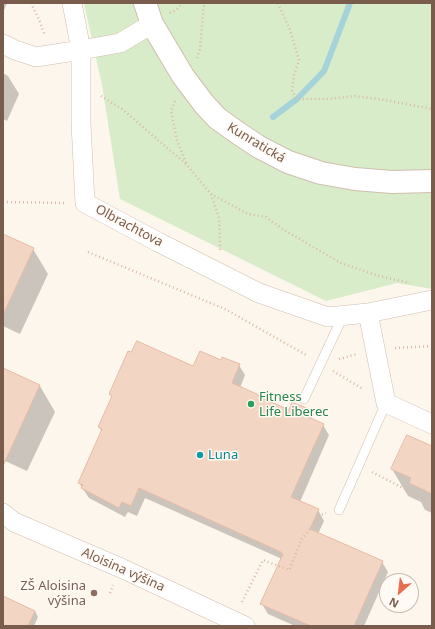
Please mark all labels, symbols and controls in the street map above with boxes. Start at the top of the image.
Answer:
street label: Kunratická [224,120,288,166]
street label: Olbrachtova [93,202,165,250]
place label: Fitness Life Liberec [259,389,329,420]
marker: Fitness Life Liberec [246,399,256,409]
place label: Luna [208,447,238,463]
marker: Luna [195,450,205,460]
street label: Aloisina výšina [79,545,167,595]
north arrow [379,573,419,613]
place label: ZŠ Aloisina výšina [20,578,86,609]
marker: ZŠ Aloisina výšina [89,588,99,598]
text: N [386,594,401,612]

